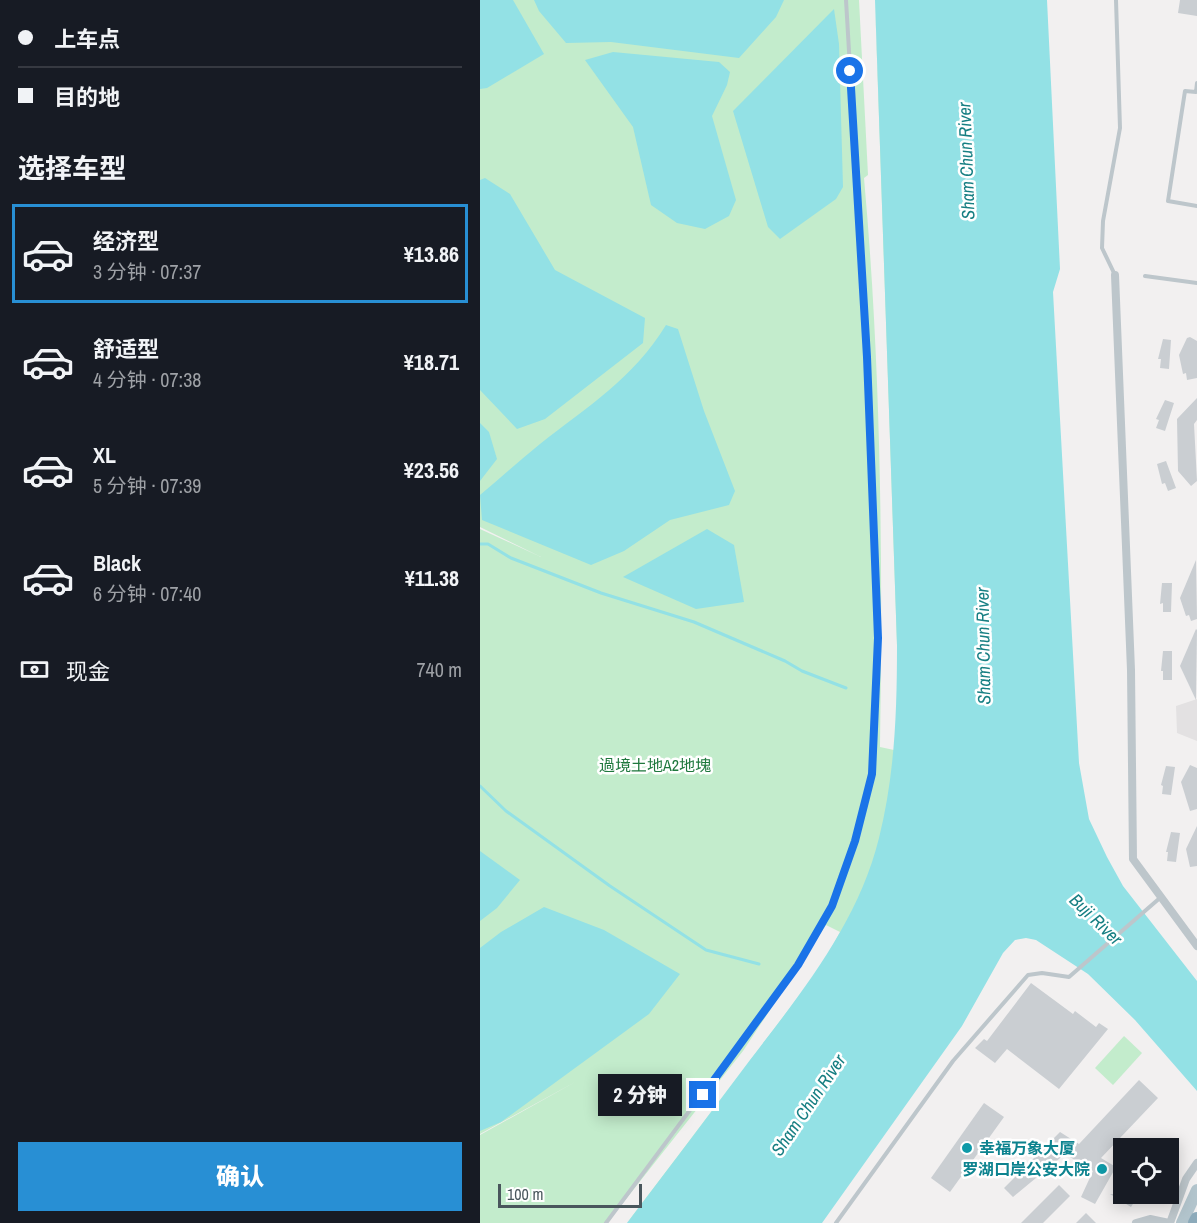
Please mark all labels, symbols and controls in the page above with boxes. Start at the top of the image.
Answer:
text: 上车点 [54,24,120,54]
route start [836,57,863,84]
text: 目的地 [54,82,120,112]
water label: Sham Chun River [951,101,981,220]
text: 选择车型 [18,150,126,186]
text: 经济型 [93,226,159,256]
icon: car [21,227,75,281]
text: ¥13.86 [404,239,459,269]
text: 3 分钟 · 07:37 [93,258,201,285]
text: 舒适型 [93,334,159,364]
icon: car [21,335,75,389]
text: ¥18.71 [404,347,459,377]
text: 4 分钟 · 07:38 [93,366,201,393]
text: XL [93,440,116,470]
icon: car [21,443,75,497]
text: ¥23.56 [404,455,459,485]
text: 5 分钟 · 07:39 [93,472,201,499]
text: Black [93,548,141,578]
icon: car [21,551,75,605]
text: ¥11.38 [405,563,459,593]
text: 6 分钟 · 07:40 [93,580,201,607]
water label: Sham Chun River [969,586,997,705]
icon: cash [18,653,51,686]
text: 现金 [66,656,110,686]
text: 740 m [416,656,462,683]
park label: 過境土地A2地塊 [599,754,711,776]
water label: Buji River [1064,887,1129,951]
water label: Sham Chun River [765,1048,852,1161]
callout: 2 分钟 [598,1074,682,1116]
text: 2 分钟 [613,1081,667,1108]
route end [689,1081,716,1108]
place label: 幸福万象大厦 [979,1137,1075,1159]
map controls [1113,1138,1179,1204]
button: locate [1113,1138,1179,1204]
marker: 幸福万象大厦 [960,1141,974,1155]
button: 确认 [18,1142,462,1211]
place label: 罗湖口岸公安大院 [962,1158,1090,1180]
marker: 罗湖口岸公安大院 [1095,1162,1109,1176]
scale bar [498,1181,642,1208]
text: 100 m [507,1183,543,1205]

